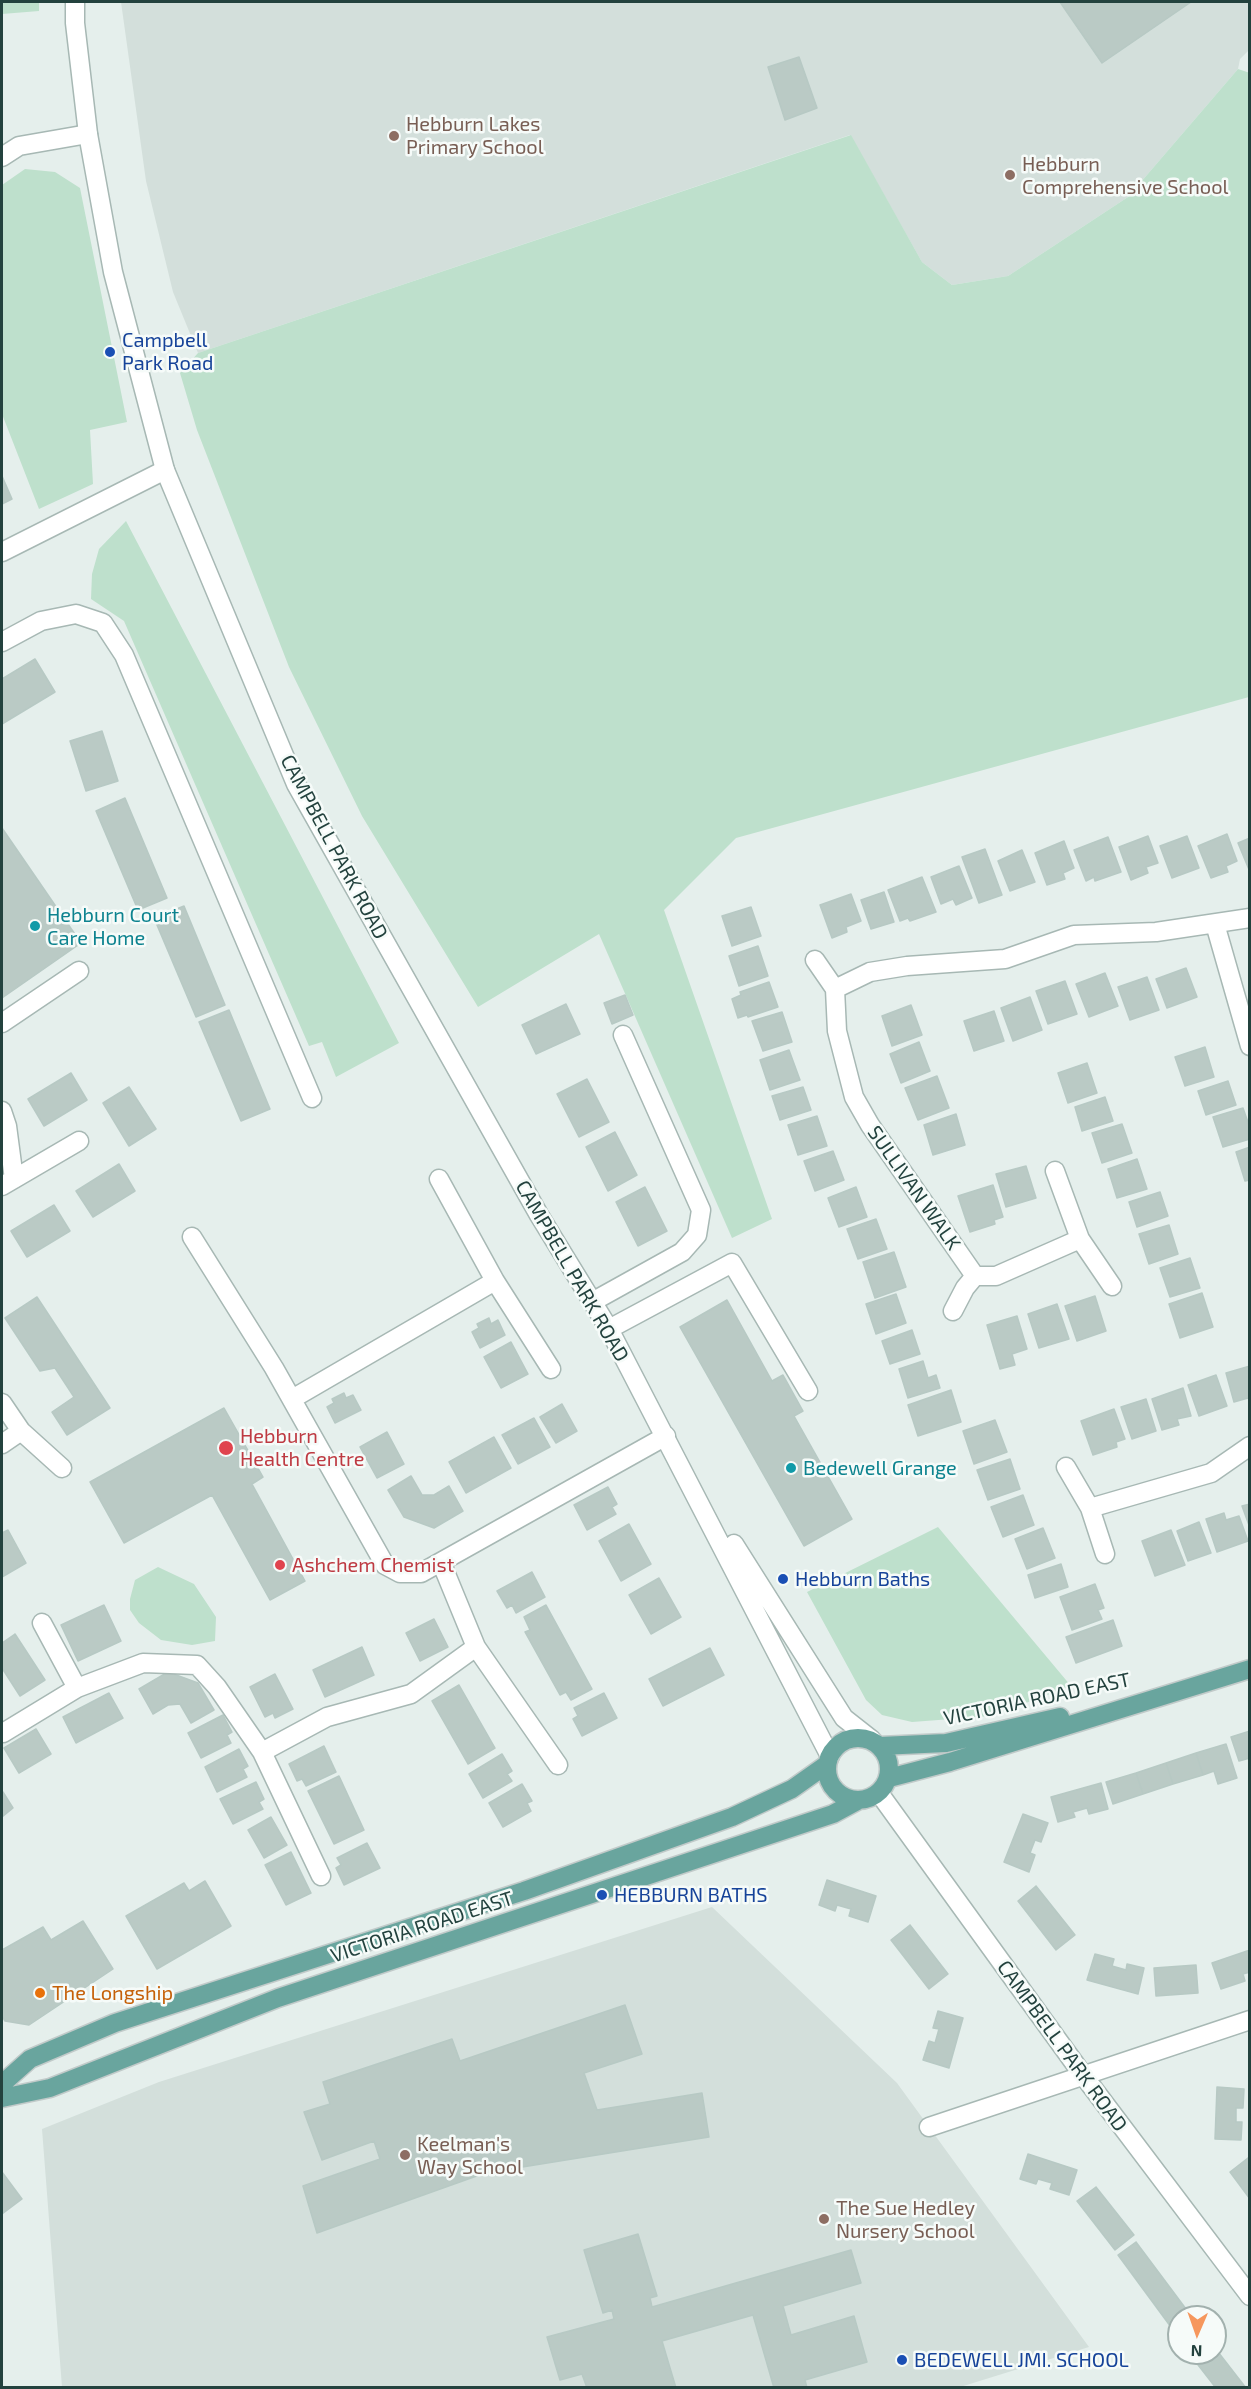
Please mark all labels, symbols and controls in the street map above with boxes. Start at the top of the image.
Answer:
place label: Hebburn Lakes Primary School [406,112,544,159]
marker: Hebburn Lakes Primary School [387,129,401,143]
place label: Hebburn Comprehensive School [1022,152,1228,199]
marker: Hebburn Comprehensive School [1003,168,1017,182]
place label: Campbell Park Road [122,328,213,375]
marker: Campbell Park Road [103,345,117,359]
street label: CAMPBELL PARK ROAD [275,751,393,943]
place label: Hebburn Court Care Home [47,903,179,950]
marker: Hebburn Court Care Home [28,919,42,933]
street label: SULLIVAN WALK [862,1121,966,1255]
street label: CAMPBELL PARK ROAD [510,1176,634,1366]
place label: Hebburn Health Centre [240,1424,364,1471]
marker: Hebburn Health Centre [217,1439,235,1457]
place label: Bedewell Grange [803,1456,957,1480]
marker: Bedewell Grange [784,1461,798,1475]
place label: Ashchem Chemist [292,1553,454,1577]
marker: Ashchem Chemist [273,1558,287,1572]
place label: Hebburn Baths [795,1567,930,1591]
marker: Hebburn Baths [776,1572,790,1586]
street label: VICTORIA ROAD EAST [941,1667,1133,1731]
place label: HEBBURN BATHS [614,1883,767,1907]
street label: VICTORIA ROAD EAST [328,1886,516,1968]
marker: HEBBURN BATHS [595,1888,609,1902]
street label: CAMPBELL PARK ROAD [992,1956,1132,2136]
place label: The Longship [52,1981,173,2005]
marker: The Longship [33,1986,47,2000]
place label: Keelman's Way School [417,2132,523,2179]
marker: Keelman's Way School [398,2148,412,2162]
place label: The Sue Hedley Nursery School [836,2196,975,2243]
marker: The Sue Hedley Nursery School [817,2212,831,2226]
north arrow [1167,2305,1227,2365]
text: N [1190,2342,1203,2361]
place label: BEDEWELL JMI. SCHOOL [914,2348,1129,2372]
marker: BEDEWELL JMI. SCHOOL [895,2353,909,2367]

